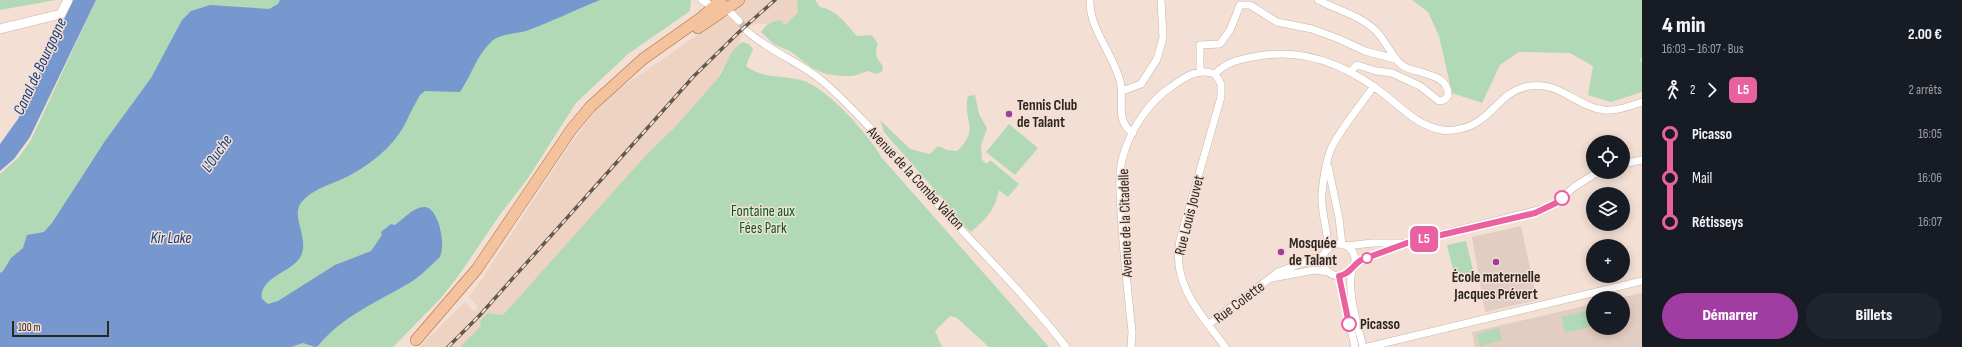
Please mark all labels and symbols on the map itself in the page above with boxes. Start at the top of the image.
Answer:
water label: Canal de Bourgogne [10,15,71,118]
place label: Tennis Club de Talant [1017,96,1077,132]
marker: Tennis Club de Talant [1004,109,1014,119]
street label: Avenue de la Combe Valton [862,122,968,234]
water label: L'Ouche [198,132,237,176]
street label: Avenue de la Citadelle [1114,168,1137,279]
street label: Rue Louis Jouvet [1170,173,1209,257]
unlabelled marker [1554,190,1570,206]
park label: Fontaine aux Fées Park [731,202,795,238]
line badge: L5 [1406,226,1442,252]
water label: Kir Lake [150,229,192,248]
place label: Mosquée de Talant [1289,234,1337,270]
marker: Mosquée de Talant [1276,247,1286,257]
unlabelled marker [1361,252,1373,264]
marker: École maternelle Jacques Prévert [1491,257,1501,267]
place label: École maternelle Jacques Prévert [1452,268,1540,304]
street label: Rue Colette [1210,277,1269,328]
place label: Picasso [1360,315,1400,334]
marker: Picasso [1341,316,1357,332]
scale bar [12,319,109,338]

